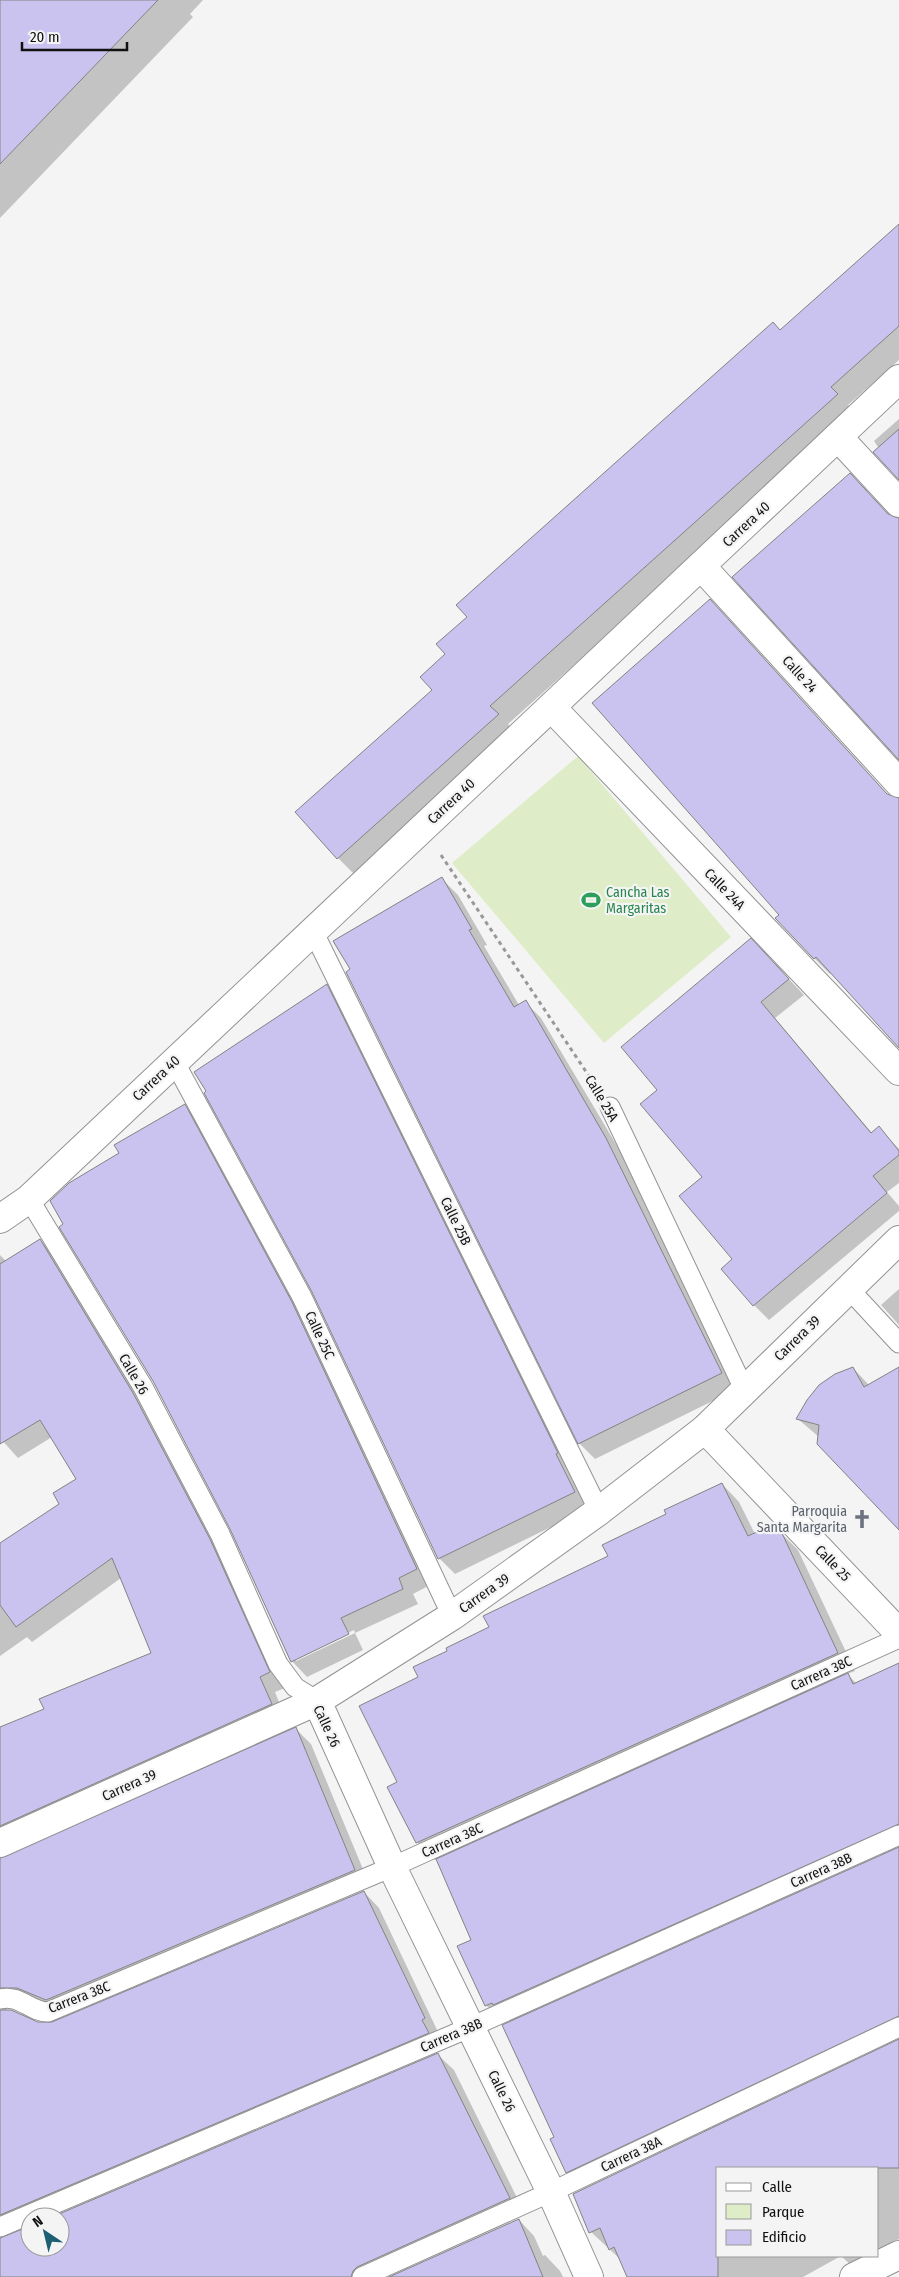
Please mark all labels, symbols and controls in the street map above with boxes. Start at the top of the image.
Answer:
scale bar [22,20,128,52]
text: 20 m [30,28,60,46]
street label: Carrera 40 [719,498,774,551]
street label: Calle 24 [779,652,821,696]
street label: Carrera 40 [424,775,479,828]
street label: Calle 24A [701,865,749,914]
place label: Cancha Las Margaritas [606,884,670,917]
sports icon: Cancha Las Margaritas [580,889,602,911]
street label: Carrera 40 [129,1052,184,1105]
street label: Calle 25A [581,1072,622,1125]
street label: Calle 25B [437,1194,475,1248]
street label: Calle 25C [301,1309,338,1362]
street label: Carrera 39 [771,1312,824,1365]
street label: Calle 26 [115,1351,152,1398]
place label: Parroquia Santa Margarita [757,1503,847,1536]
church icon: Parroquia Santa Margarita [851,1508,873,1530]
street label: Calle 25 [811,1542,854,1585]
street label: Carrera 39 [456,1570,513,1617]
street label: Carrera 38C [788,1652,854,1694]
street label: Calle 26 [309,1703,344,1750]
street label: Carrera 39 [99,1766,159,1805]
street label: Carrera 38C [419,1819,485,1861]
street label: Carrera 38B [788,1849,855,1892]
street label: Carrera 38C [46,1978,113,2017]
street label: Carrera 38B [418,2015,485,2056]
street label: Calle 26 [484,2068,519,2115]
street label: Carrera 38A [598,2133,665,2176]
legend [716,2167,879,2257]
text: Calle [762,2178,792,2196]
text: Parque [762,2203,805,2221]
north arrow [20,2207,70,2257]
text: N [30,2212,46,2231]
text: Edificio [762,2228,807,2246]

